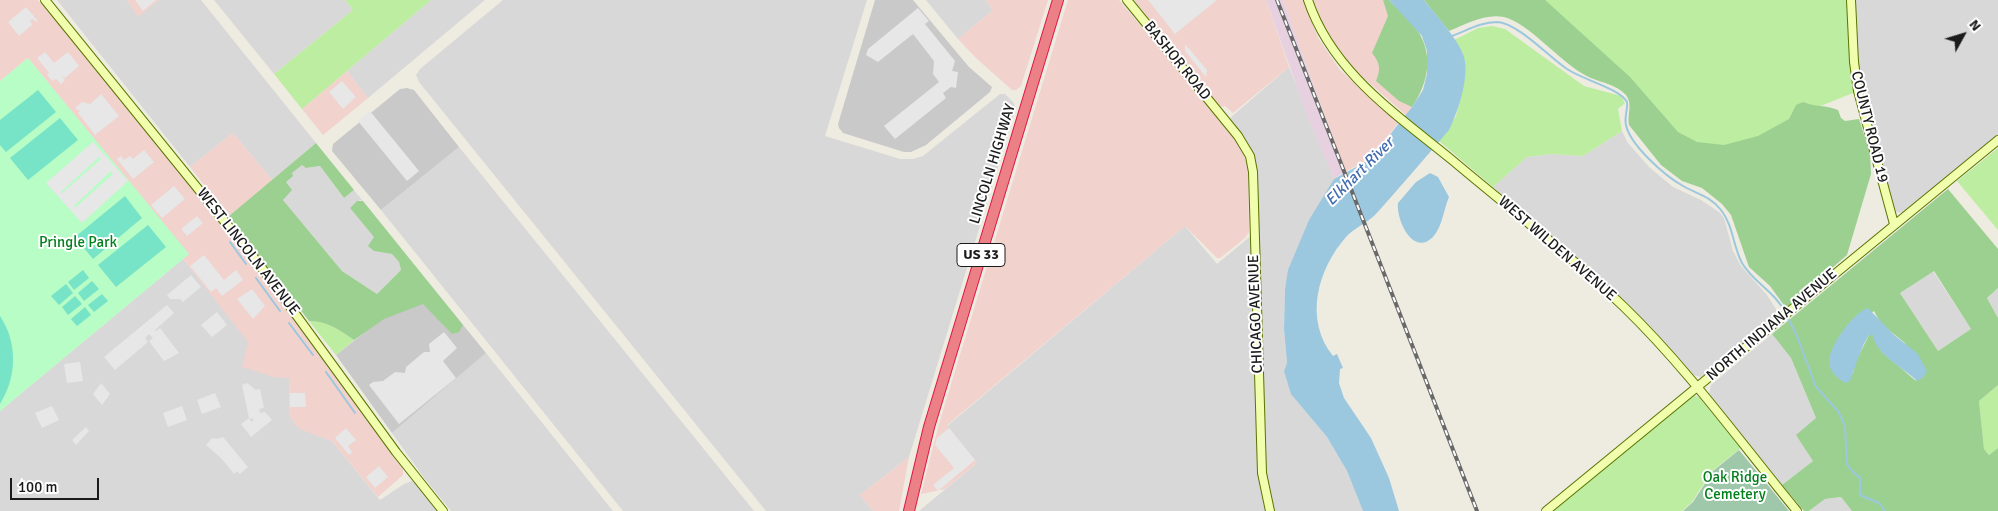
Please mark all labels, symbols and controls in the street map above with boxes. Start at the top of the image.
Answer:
north arrow [1938,10,1988,60]
text: N [1965,16,1985,34]
street label: BASHOR ROAD [1140,18,1214,104]
street label: COUNTY ROAD 19 [1846,69,1892,185]
street label: LINCOLN HIGHWAY [966,102,1020,226]
water label: Elkhart River [1322,134,1398,210]
street label: WEST LINCOLN AVENUE [193,185,303,319]
street label: WEST WILDEN AVENUE [1494,193,1620,305]
park label: Pringle Park [39,234,117,252]
road number: US 33 [957,244,1005,266]
street label: CHICAGO AVENUE [1245,254,1267,374]
street label: NORTH INDIANA AVENUE [1703,265,1841,385]
scale bar [12,468,101,500]
park label: Oak Ridge Cemetery [1703,469,1767,504]
text: 100 m [18,478,58,496]

